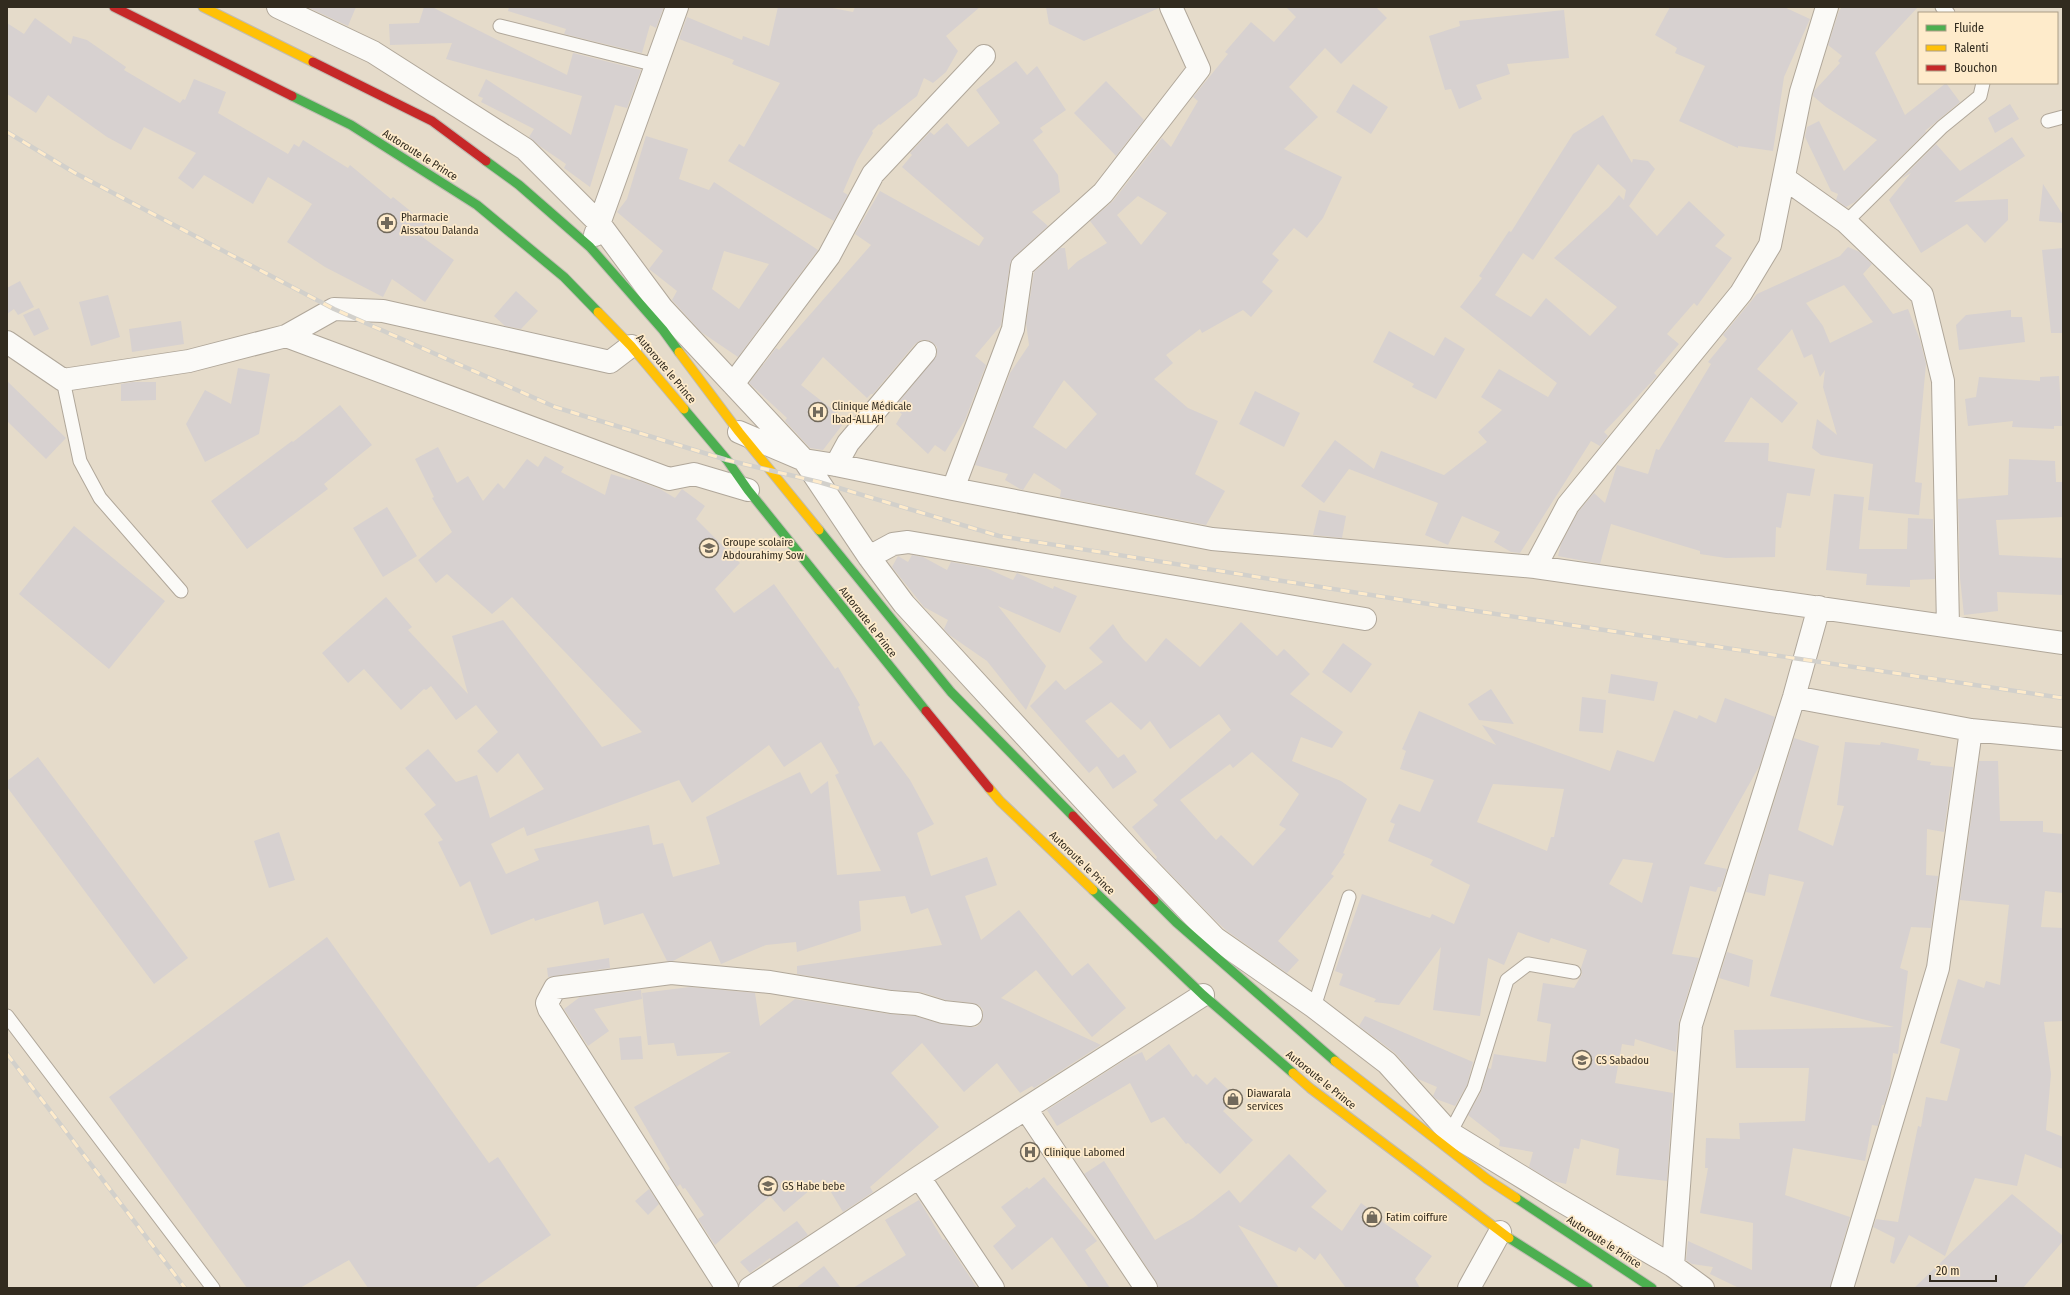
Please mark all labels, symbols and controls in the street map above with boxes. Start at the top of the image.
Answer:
legend [1918,12,2058,84]
text: Fluide [1954,21,1984,35]
text: Ralenti [1954,41,1989,55]
text: Bouchon [1954,61,1997,75]
street label: Autoroute le Prince [380,127,460,183]
place label: Pharmacie Aissatou Dalanda [401,211,479,237]
pharmacy icon: Pharmacie Aissatou Dalanda [376,212,398,234]
street label: Autoroute le Prince [633,332,699,406]
place label: Clinique Médicale Ibad-ALLAH [832,400,911,426]
hospital icon: Clinique Médicale Ibad-ALLAH [807,401,829,423]
place label: Groupe scolaire Abdourahimy Sow [723,536,804,562]
school or university icon: Groupe scolaire Abdourahimy Sow [698,537,720,559]
street label: Autoroute le Prince [836,584,900,660]
street label: Autoroute le Prince [1047,828,1117,898]
street label: Autoroute le Prince [1283,1048,1359,1112]
school or university icon: CS Sabadou [1571,1049,1593,1071]
place label: CS Sabadou [1596,1054,1649,1067]
place label: Diawarala services [1247,1087,1291,1113]
shop icon: Diawarala services [1222,1088,1244,1110]
hospital icon: Clinique Labomed [1019,1141,1041,1163]
place label: Clinique Labomed [1044,1146,1125,1159]
school or university icon: GS Habe bebe [757,1175,779,1197]
place label: GS Habe bebe [782,1180,845,1193]
shop icon: Fatim coiffure [1361,1206,1383,1228]
place label: Fatim coiffure [1386,1211,1447,1224]
street label: Autoroute le Prince [1564,1213,1644,1271]
scale bar [1930,1257,1996,1283]
text: 20 m [1936,1264,1960,1278]

